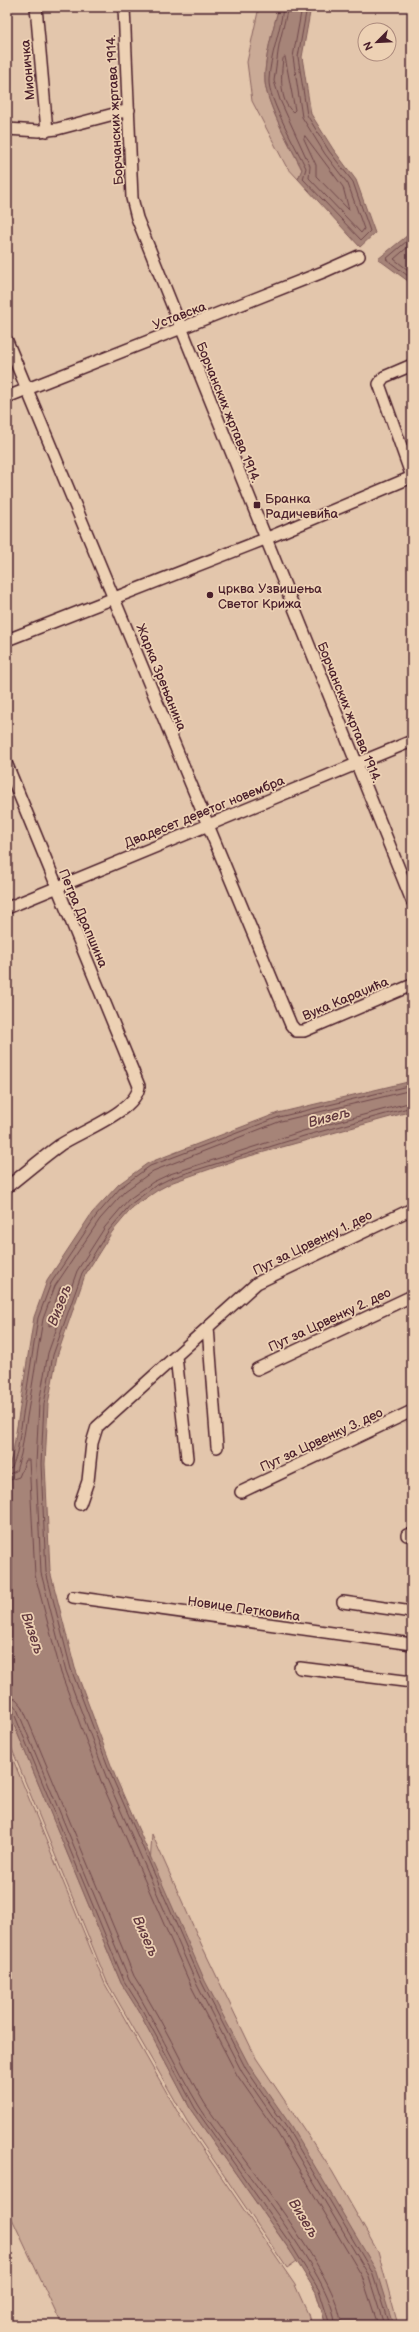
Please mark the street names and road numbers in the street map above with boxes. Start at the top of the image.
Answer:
street label: Борчанских жртава 1914. [103,34,127,185]
street label: Мионичка [17,39,39,101]
street label: Уставска [150,298,209,333]
street label: Борчанских жртава 1914. [192,340,264,486]
street label: Жарка Зрењанина [132,622,190,734]
street label: Борчанских жртава 1914. [313,640,385,786]
street label: Двадесет деветог новембра [122,772,287,851]
street label: Петра Драпшина [55,867,111,970]
street label: Вука Караџића [300,973,391,1024]
street label: Пут за Црвенку 1. део [250,1207,375,1279]
street label: Пут за Црвенку 2. део [266,1284,393,1355]
street label: Пут за Црвенку 3. део [257,1404,386,1475]
street label: Новице Петковића [186,1593,302,1625]

